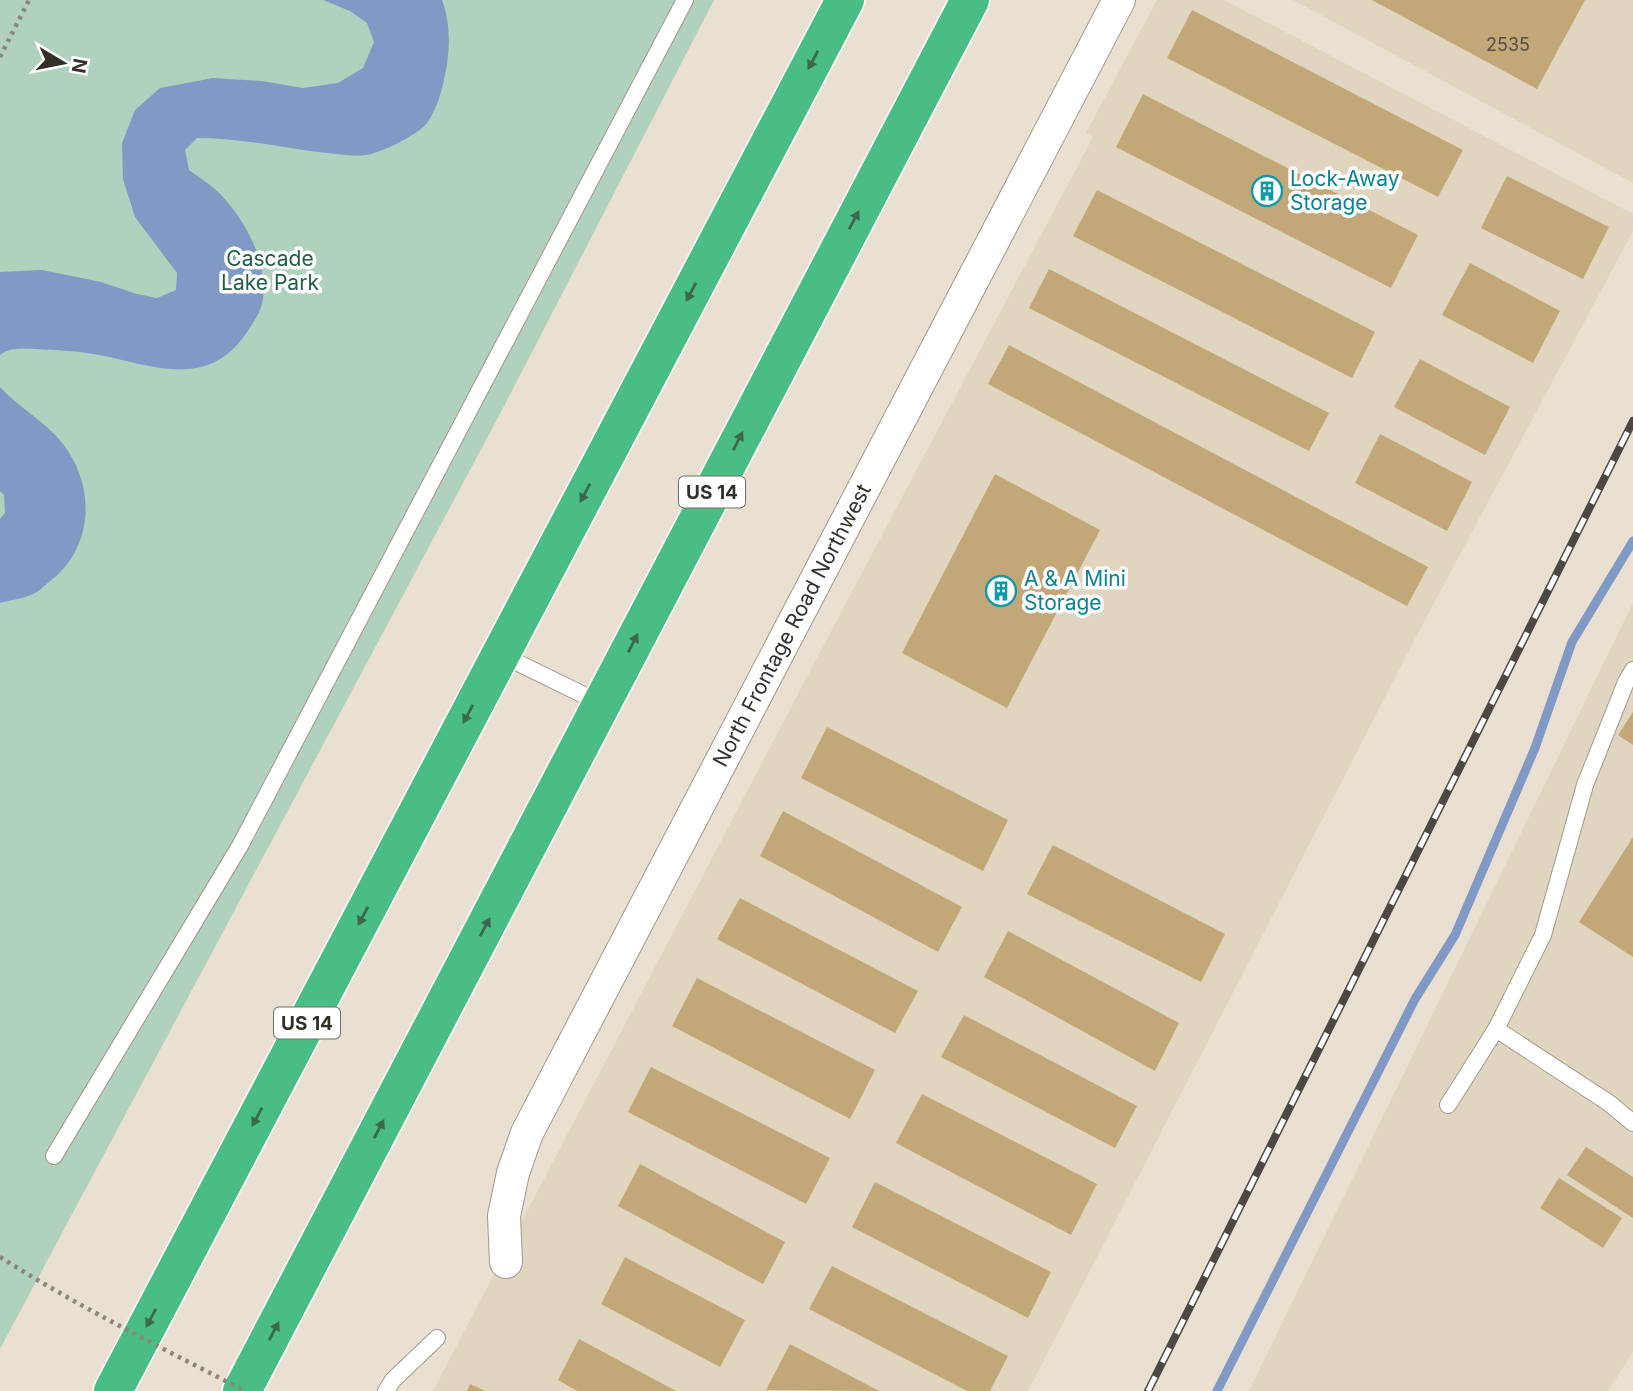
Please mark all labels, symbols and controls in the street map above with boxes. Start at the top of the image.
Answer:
north arrow [28,28,98,98]
house number: 2535 [1486,34,1530,55]
one-way arrow [807,50,819,70]
text: N [67,57,92,75]
place label: Lock-Away Storage [1290,166,1400,215]
building icon: Lock-Away Storage [1250,174,1284,208]
one-way arrow [847,209,859,229]
park label: Cascade Lake Park [221,246,319,295]
one-way arrow [685,282,696,302]
one-way arrow [732,431,744,451]
road number: US 14 [679,477,745,508]
street label: North Frontage Road Northwest [708,479,876,771]
one-way arrow [579,483,590,503]
place label: A & A Mini Storage [1024,566,1126,615]
building icon: A & A Mini Storage [984,574,1018,608]
one-way arrow [627,633,639,653]
one-way arrow [463,704,474,724]
one-way arrow [357,906,368,926]
one-way arrow [479,917,490,937]
road number: US 14 [274,1007,340,1038]
one-way arrow [252,1107,263,1127]
one-way arrow [374,1119,385,1139]
one-way arrow [145,1309,157,1328]
one-way arrow [267,1320,279,1340]

